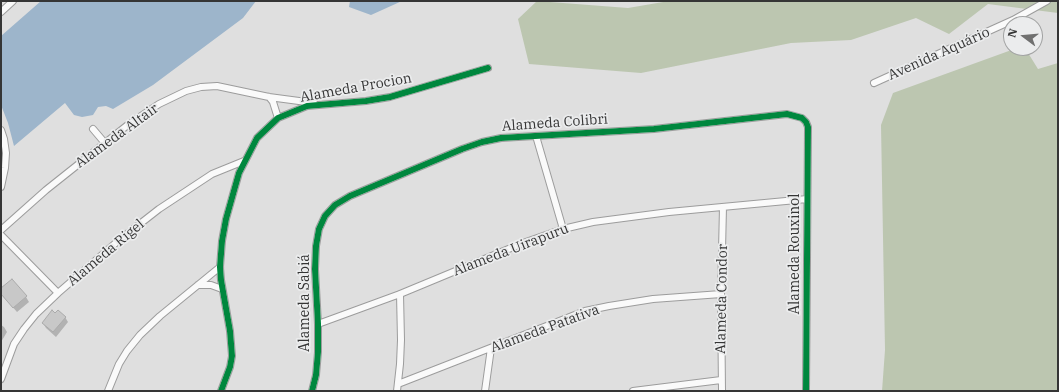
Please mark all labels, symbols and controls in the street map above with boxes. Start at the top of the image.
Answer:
north arrow [1003,16,1043,56]
street label: Avenida Aquário [886,24,992,84]
text: N [1004,27,1020,39]
street label: Alameda Procion [299,70,413,106]
street label: Alameda Altair [72,100,162,172]
street label: Alameda Colibri [501,111,609,135]
street label: Alameda Rouxinol [787,194,803,314]
street label: Alameda Rigel [64,216,148,290]
street label: Alameda Uirapuru [451,220,571,280]
street label: Alameda Condor [713,244,731,354]
street label: Alameda Sabiá [297,254,313,352]
street label: Alameda Patativa [488,302,602,356]

